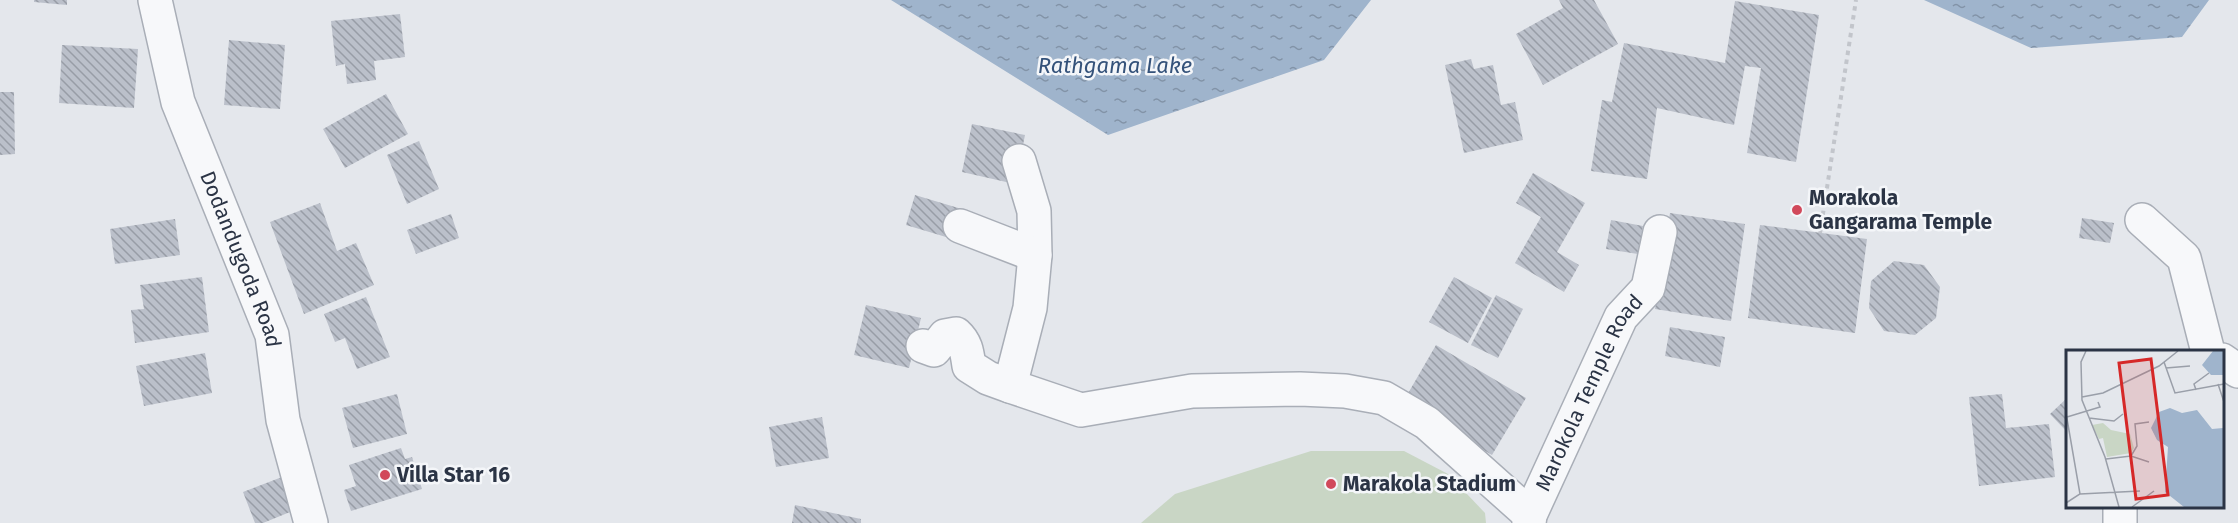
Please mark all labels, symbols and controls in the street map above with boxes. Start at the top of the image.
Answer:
water label: Rathgama Lake [1038,52,1192,79]
street label: Dodandugoda Road [194,167,286,349]
place label: Morakola Gangarama Temple [1809,185,1992,235]
marker: Morakola Gangarama Temple [1790,203,1804,217]
street label: Marokola Temple Road [1530,289,1648,495]
inset map [2066,350,2223,508]
place label: Villa Star 16 [396,462,510,488]
marker: Villa Star 16 [378,468,392,482]
place label: Marakola Stadium [1343,471,1516,497]
marker: Marakola Stadium [1324,477,1338,491]

